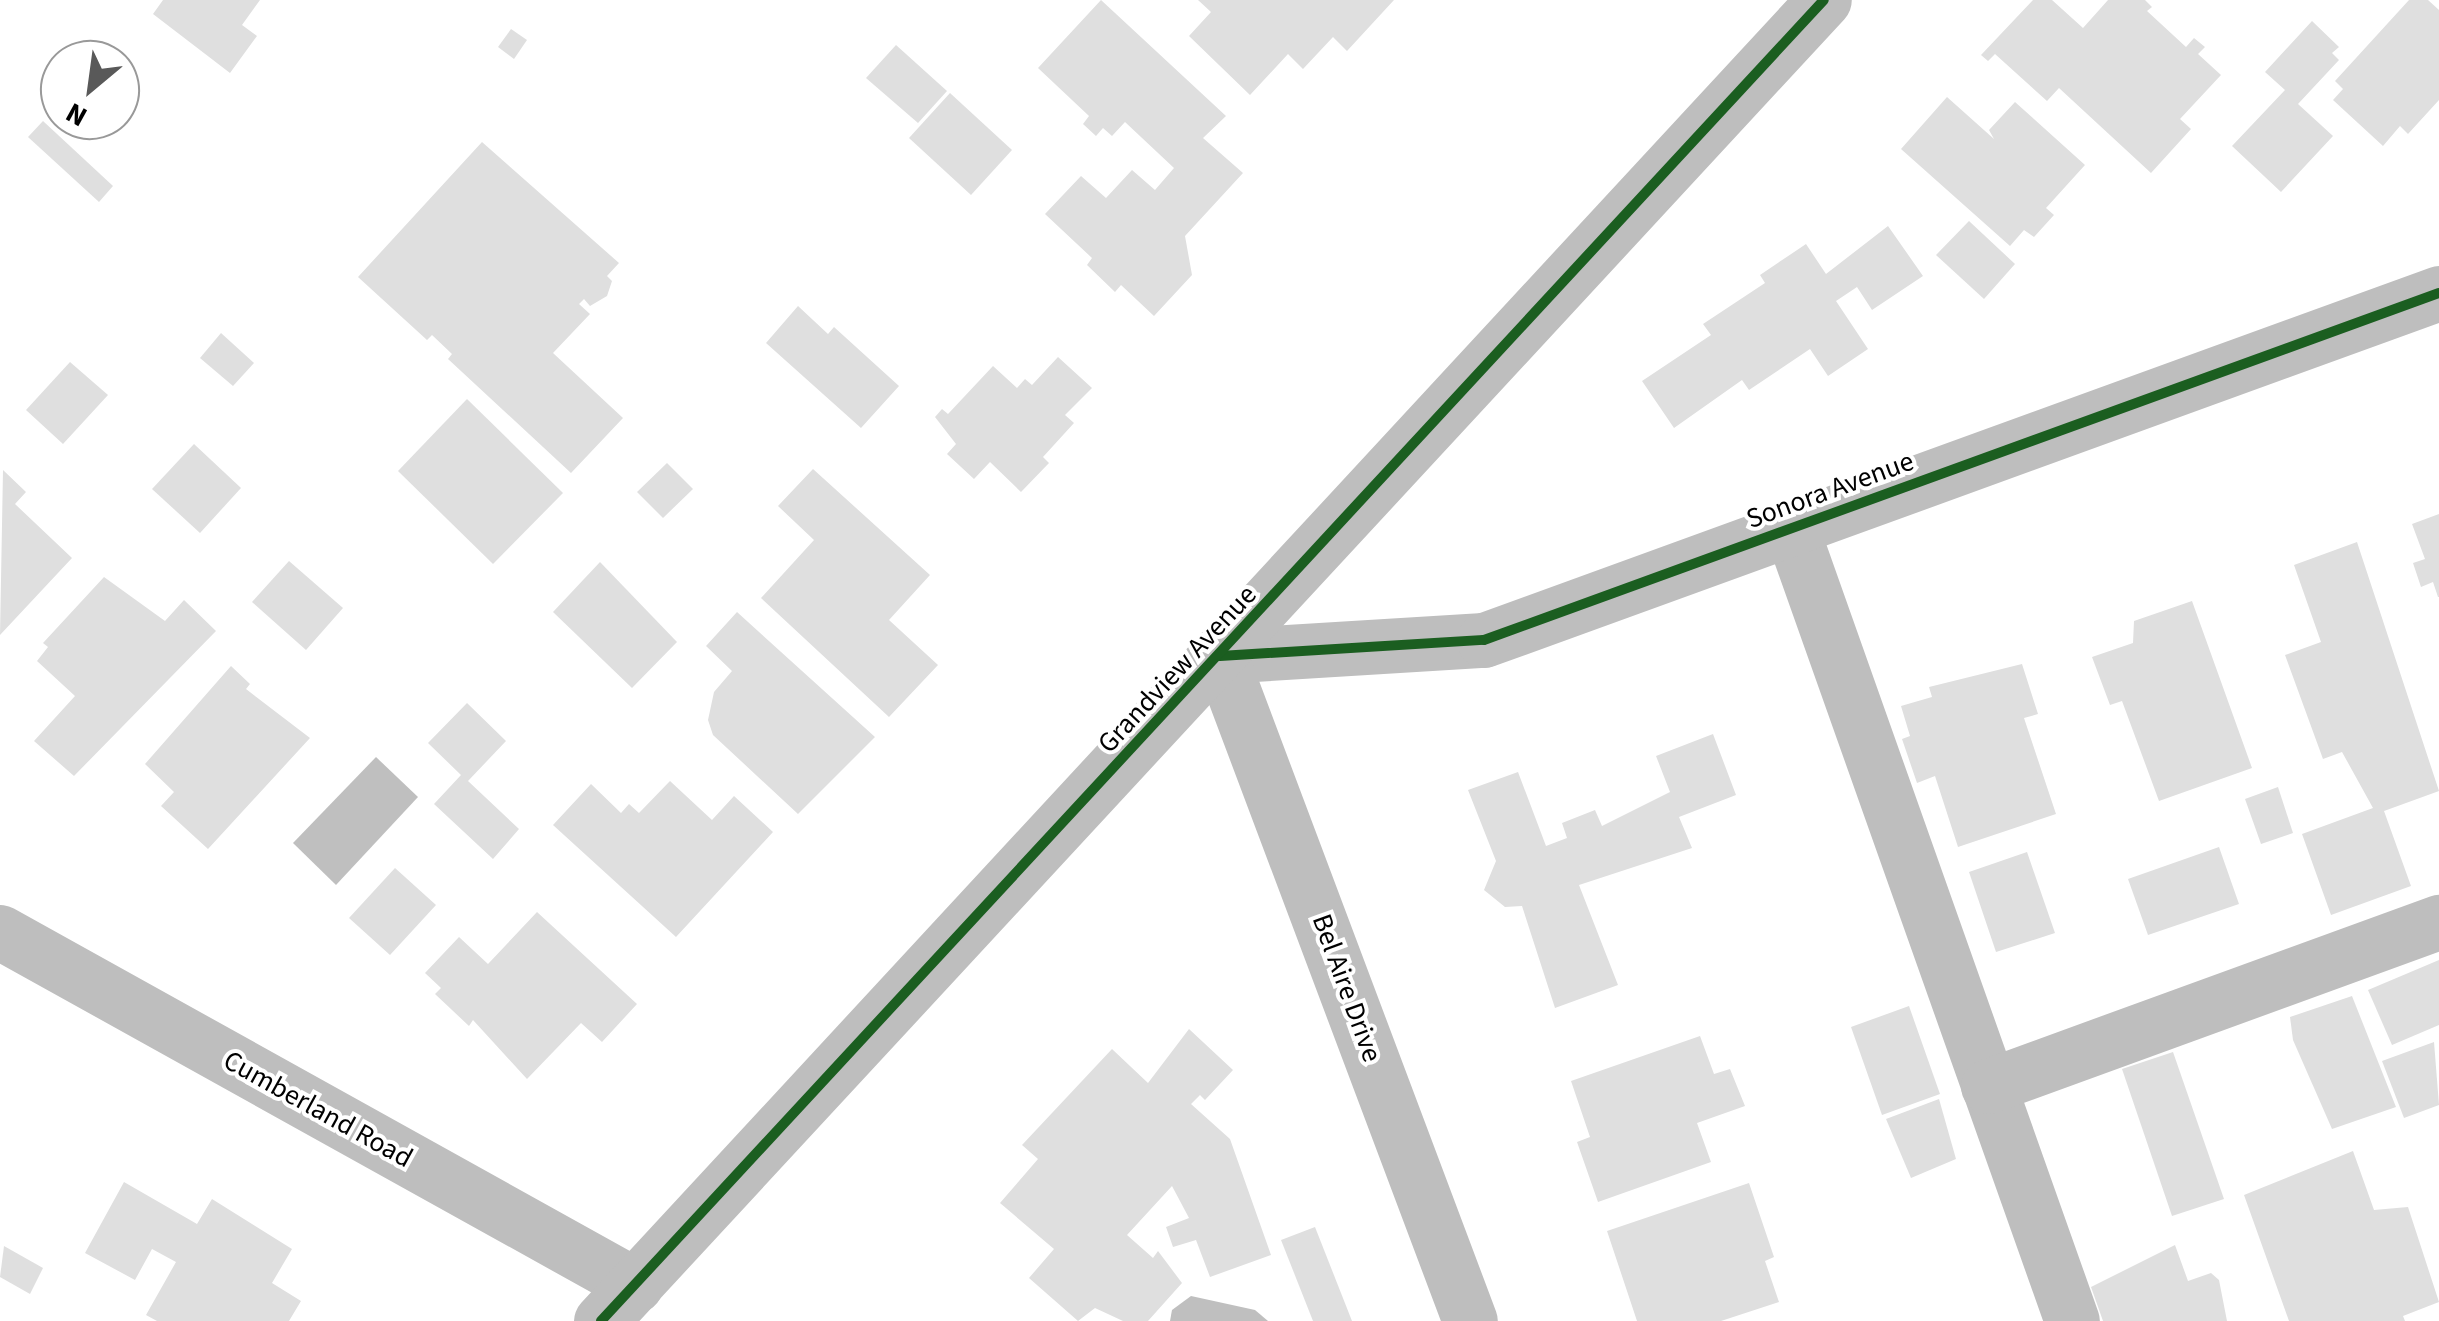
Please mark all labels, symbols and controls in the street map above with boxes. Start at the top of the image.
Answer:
north arrow [40,40,140,140]
text: N [59,92,94,136]
street label: Sonora Avenue [1742,444,1918,536]
street label: Grandview Avenue [1091,578,1263,760]
street label: Bel Aire Drive [1305,910,1389,1066]
street label: Cumberland Road [218,1043,418,1175]

